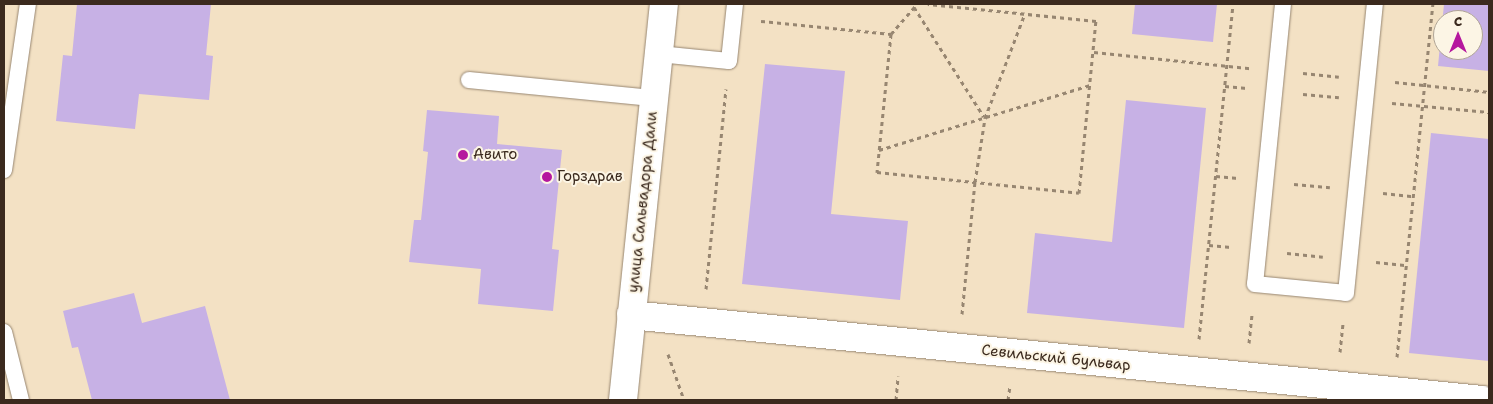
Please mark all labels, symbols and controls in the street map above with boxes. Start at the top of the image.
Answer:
north arrow [1433,10,1483,60]
text: С [1454,12,1462,30]
street label: улица Сальвадора Дали [625,110,661,294]
place label: Авито [473,146,517,164]
marker: Авито [457,149,469,161]
place label: Горздрав [557,168,623,186]
marker: Горздрав [541,171,553,183]
street label: Севильский бульвар [980,341,1132,375]

